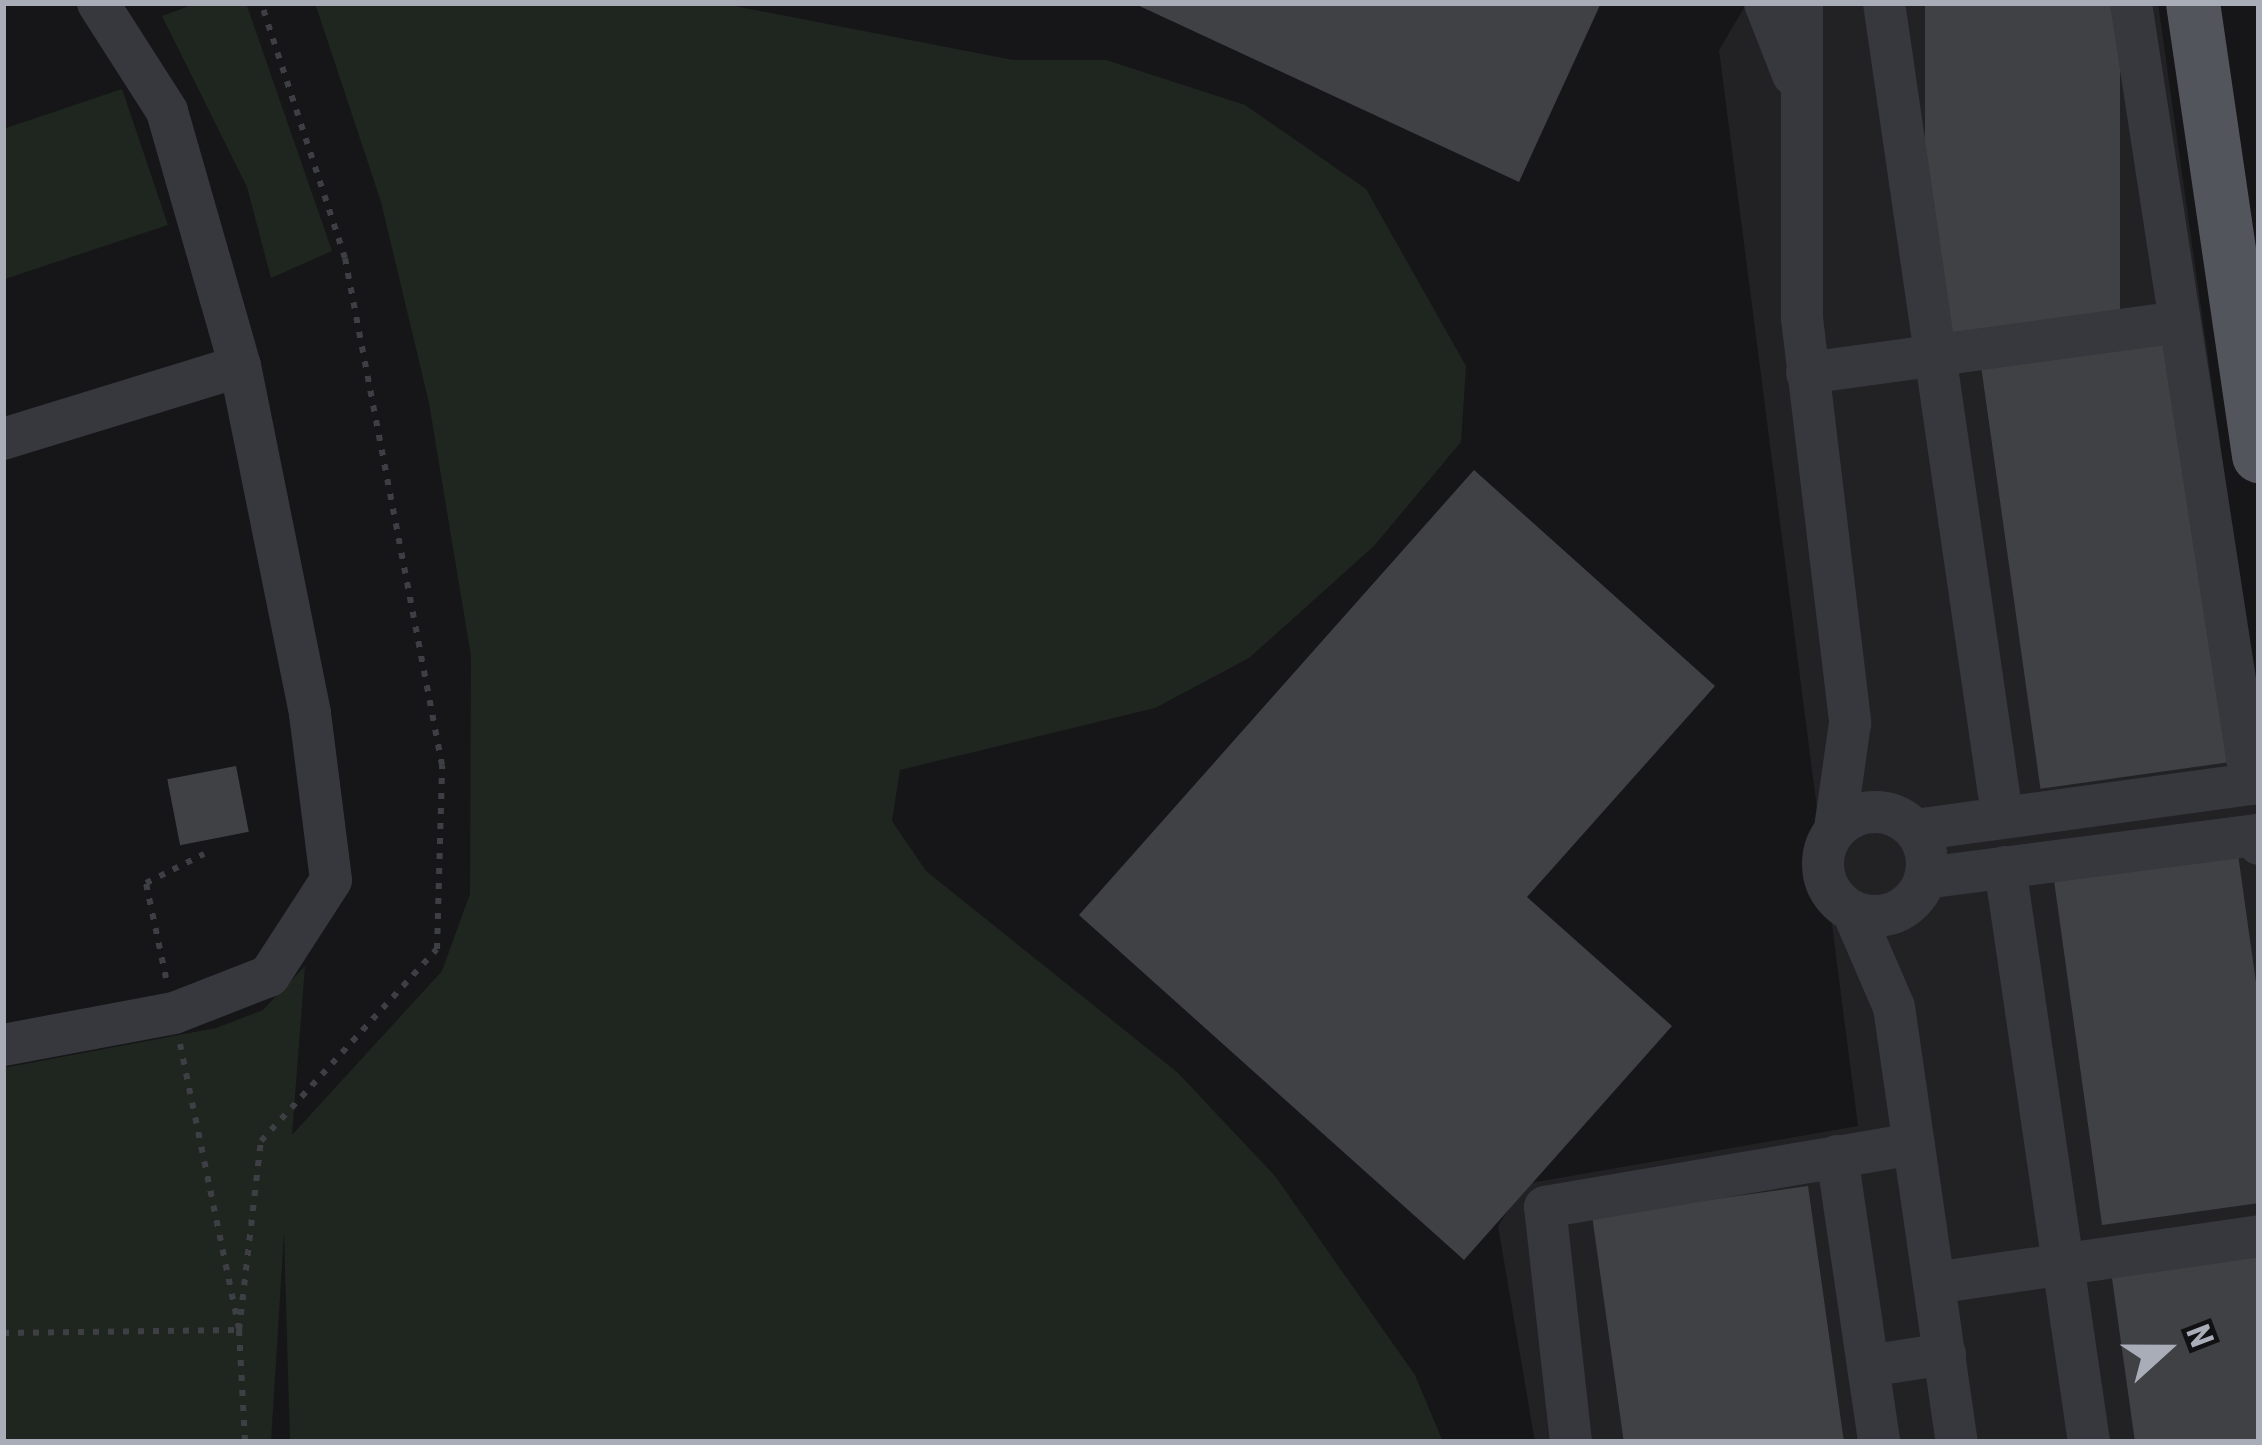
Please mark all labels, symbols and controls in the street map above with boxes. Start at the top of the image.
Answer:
north arrow [2106,1289,2226,1409]
text: N [2178,1319,2222,1352]

